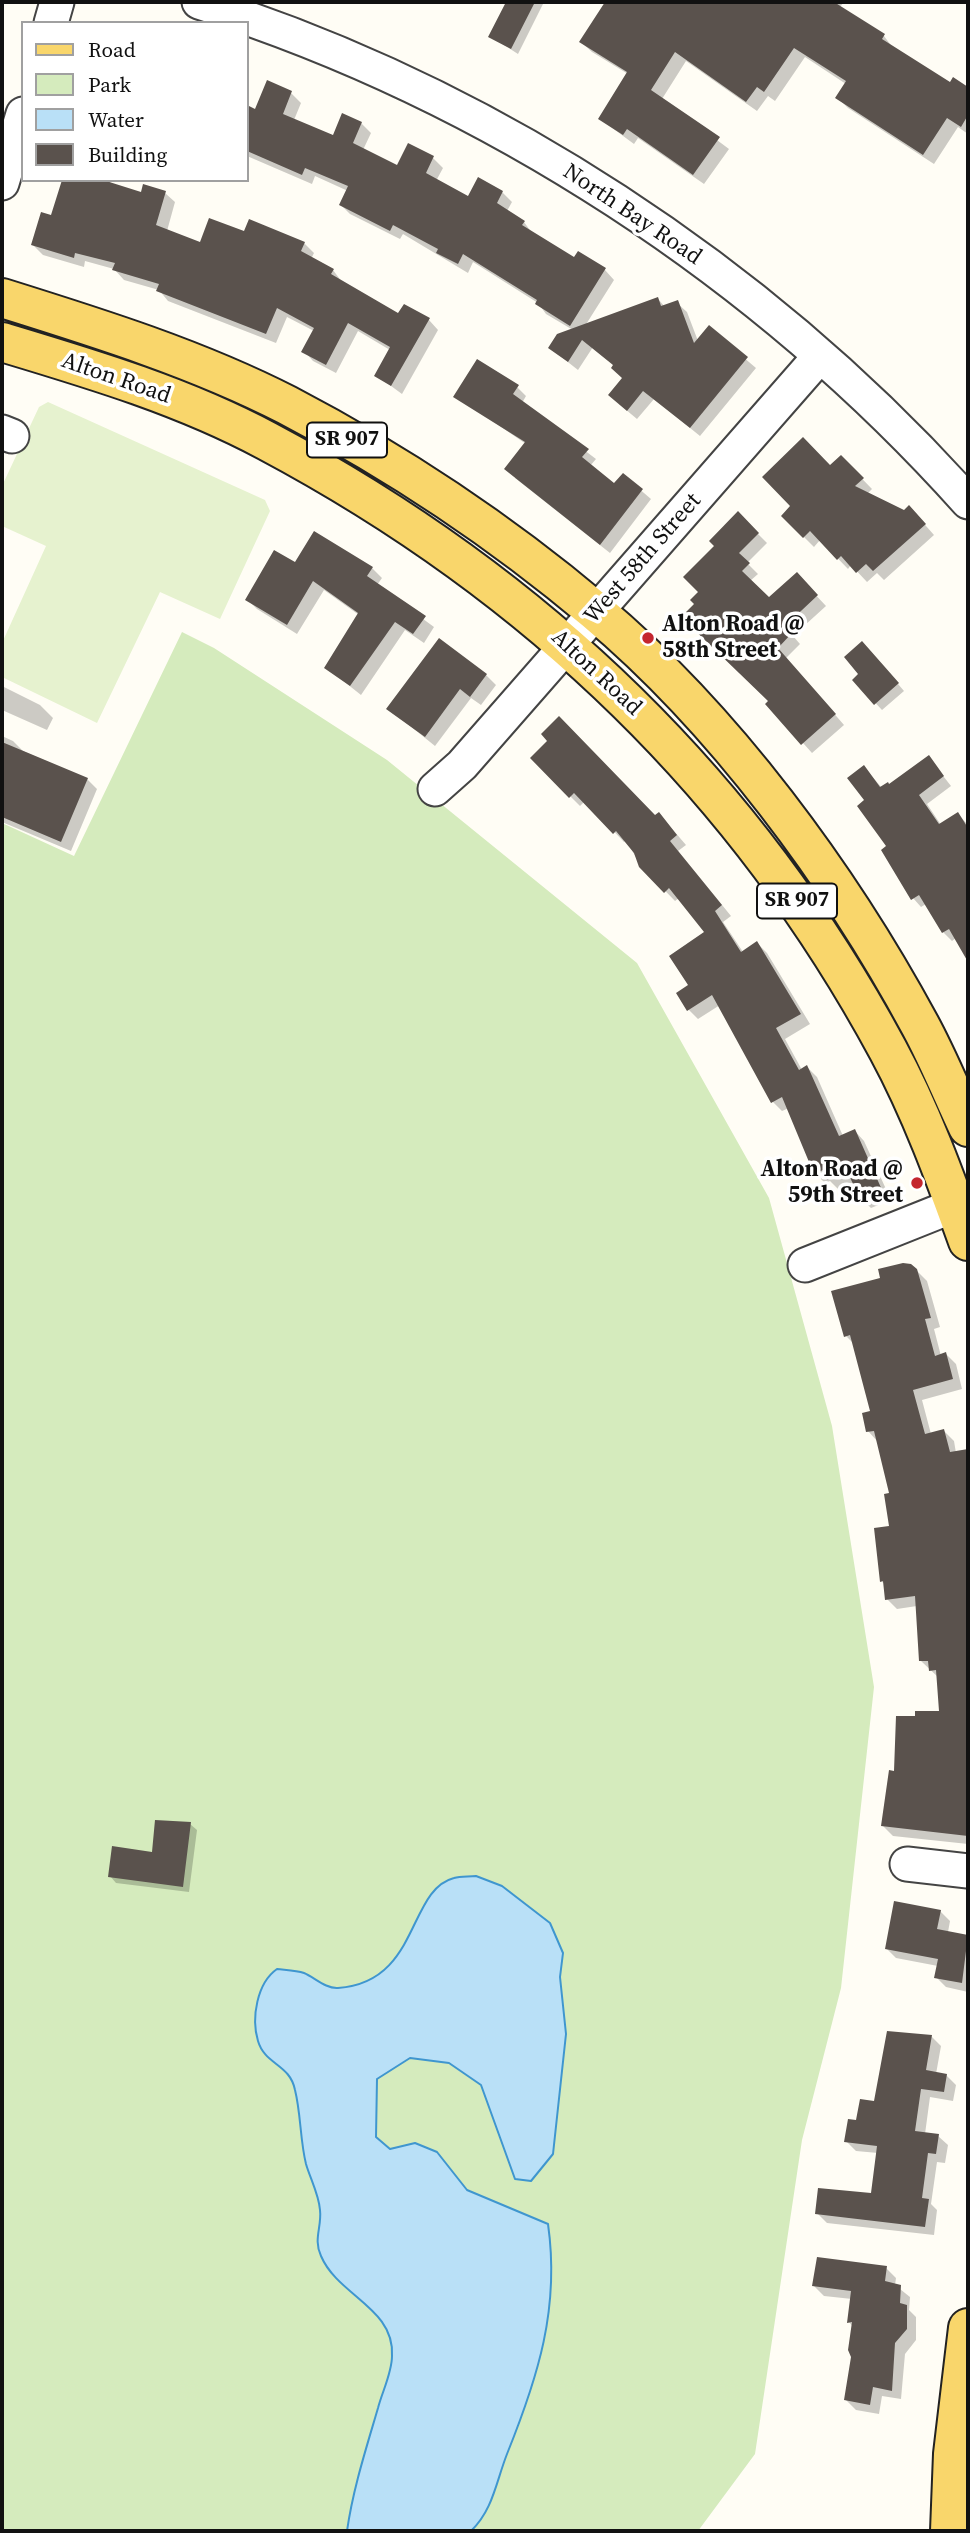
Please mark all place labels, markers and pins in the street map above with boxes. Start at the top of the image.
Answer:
place label: Alton Road @ 58th Street [662,611,805,665]
marker: Alton Road @ 58th Street [640,630,656,646]
place label: Alton Road @ 59th Street [760,1156,903,1210]
marker: Alton Road @ 59th Street [909,1175,925,1191]

